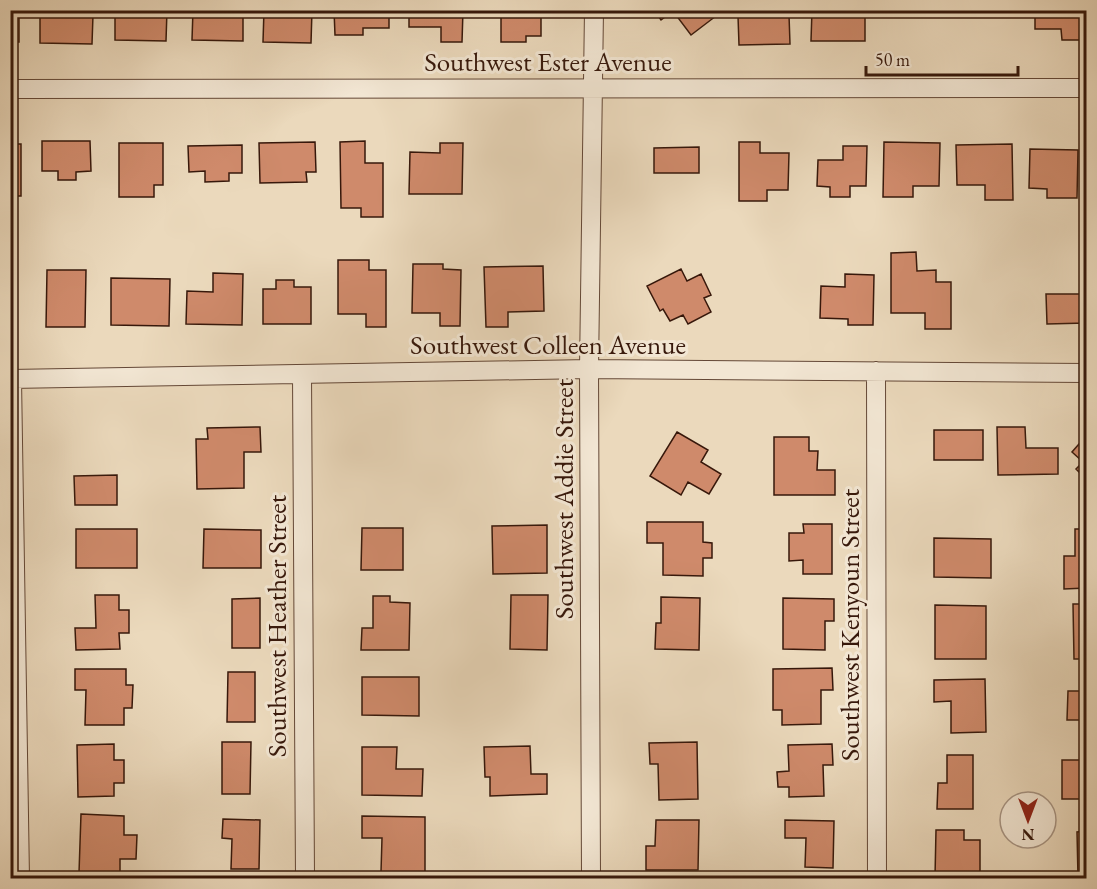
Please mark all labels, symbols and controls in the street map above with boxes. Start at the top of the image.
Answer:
scale bar [866,39,1018,77]
street label: Southwest Ester Avenue [424,44,672,79]
text: 50 m [875,48,910,71]
street label: Southwest Colleen Avenue [410,327,686,362]
street label: Southwest Addie Street [546,378,581,619]
street label: Southwest Kenyoun Street [832,488,867,761]
street label: Southwest Heather Street [259,494,294,757]
north arrow [998,790,1058,850]
text: N [1021,824,1034,845]

